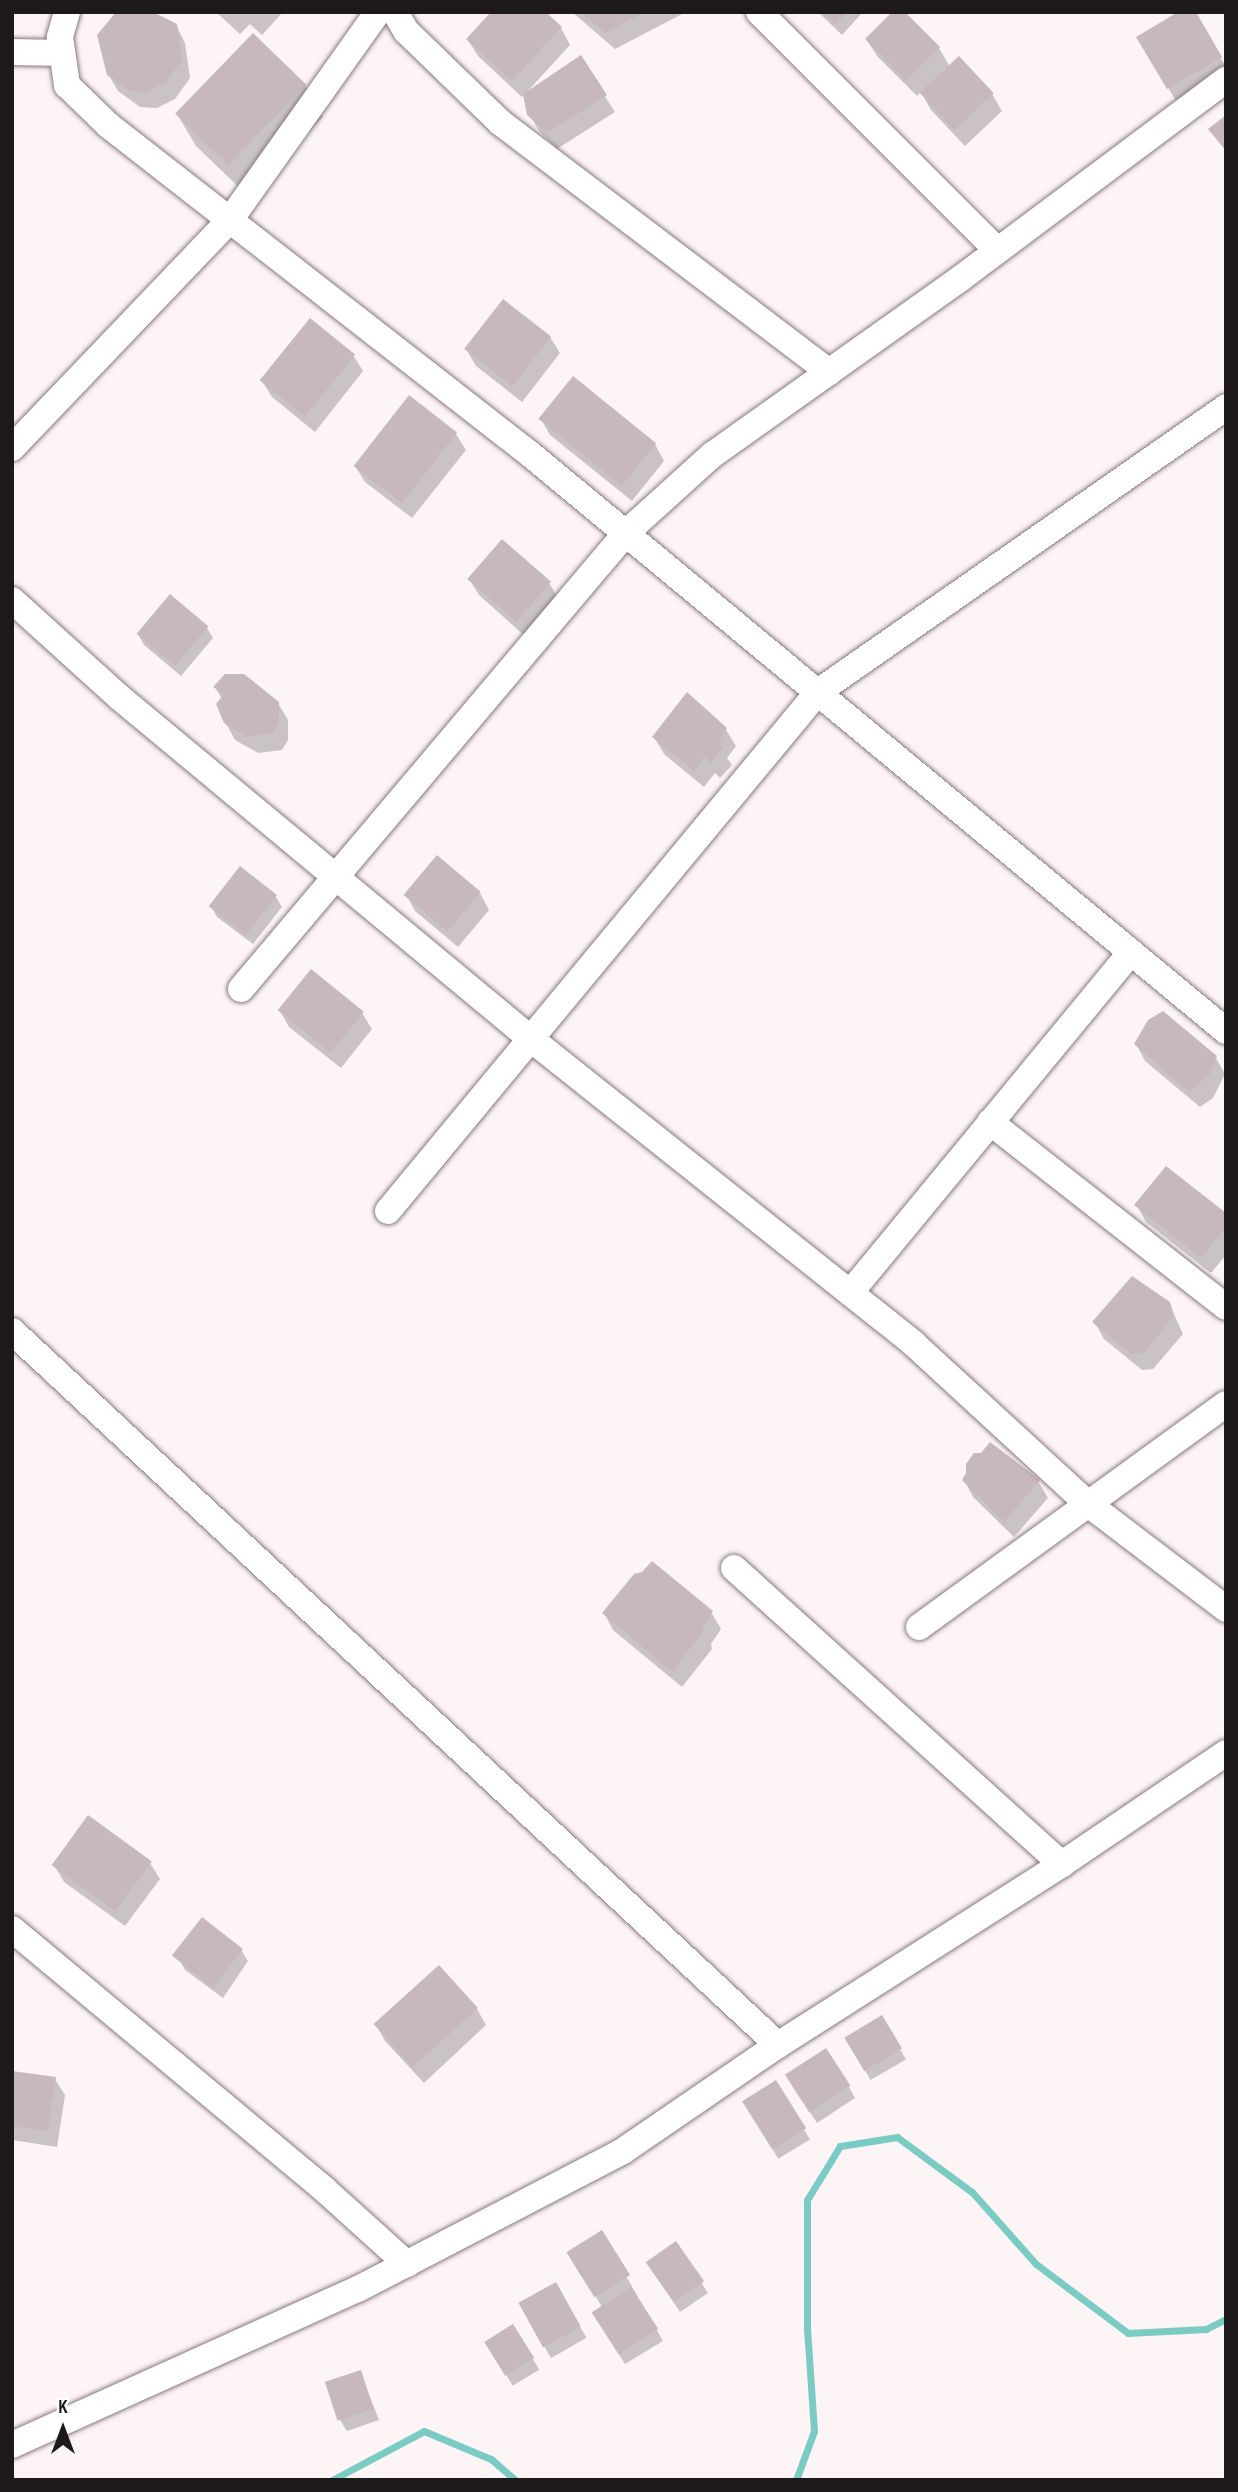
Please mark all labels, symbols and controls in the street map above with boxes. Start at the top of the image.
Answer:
north arrow [28,2394,98,2464]
text: K [58,2396,68,2419]

